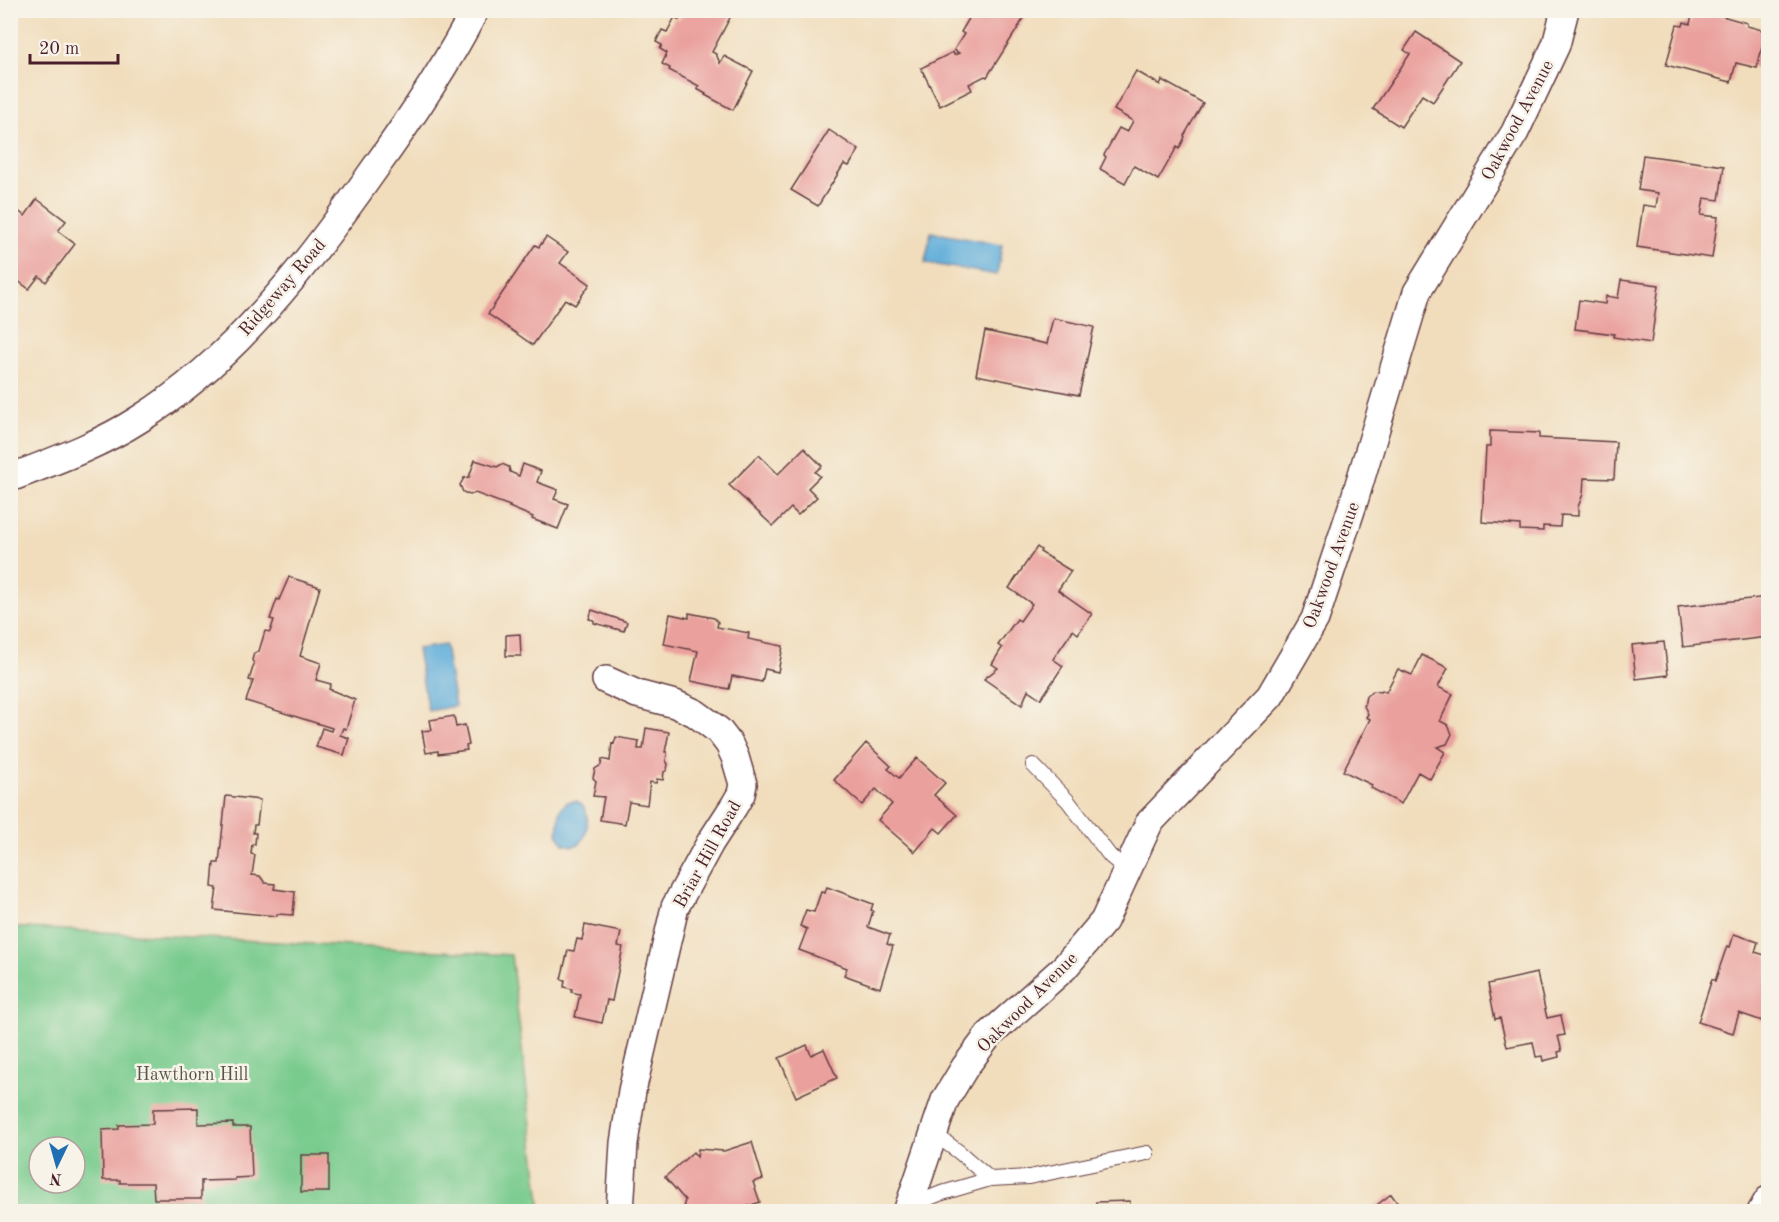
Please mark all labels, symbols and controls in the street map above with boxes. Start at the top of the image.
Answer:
scale bar [30,27,118,65]
text: 20 m [39,40,79,58]
street label: Oakwood Avenue [1479,57,1557,184]
street label: Ridgeway Road [236,236,330,340]
street label: Oakwood Avenue [1301,500,1363,631]
street label: Briar Hill Road [671,798,745,911]
street label: Oakwood Avenue [974,949,1081,1056]
park label: Hawthorn Hill [136,1066,248,1084]
north arrow [27,1135,87,1195]
text: N [48,1169,63,1186]

